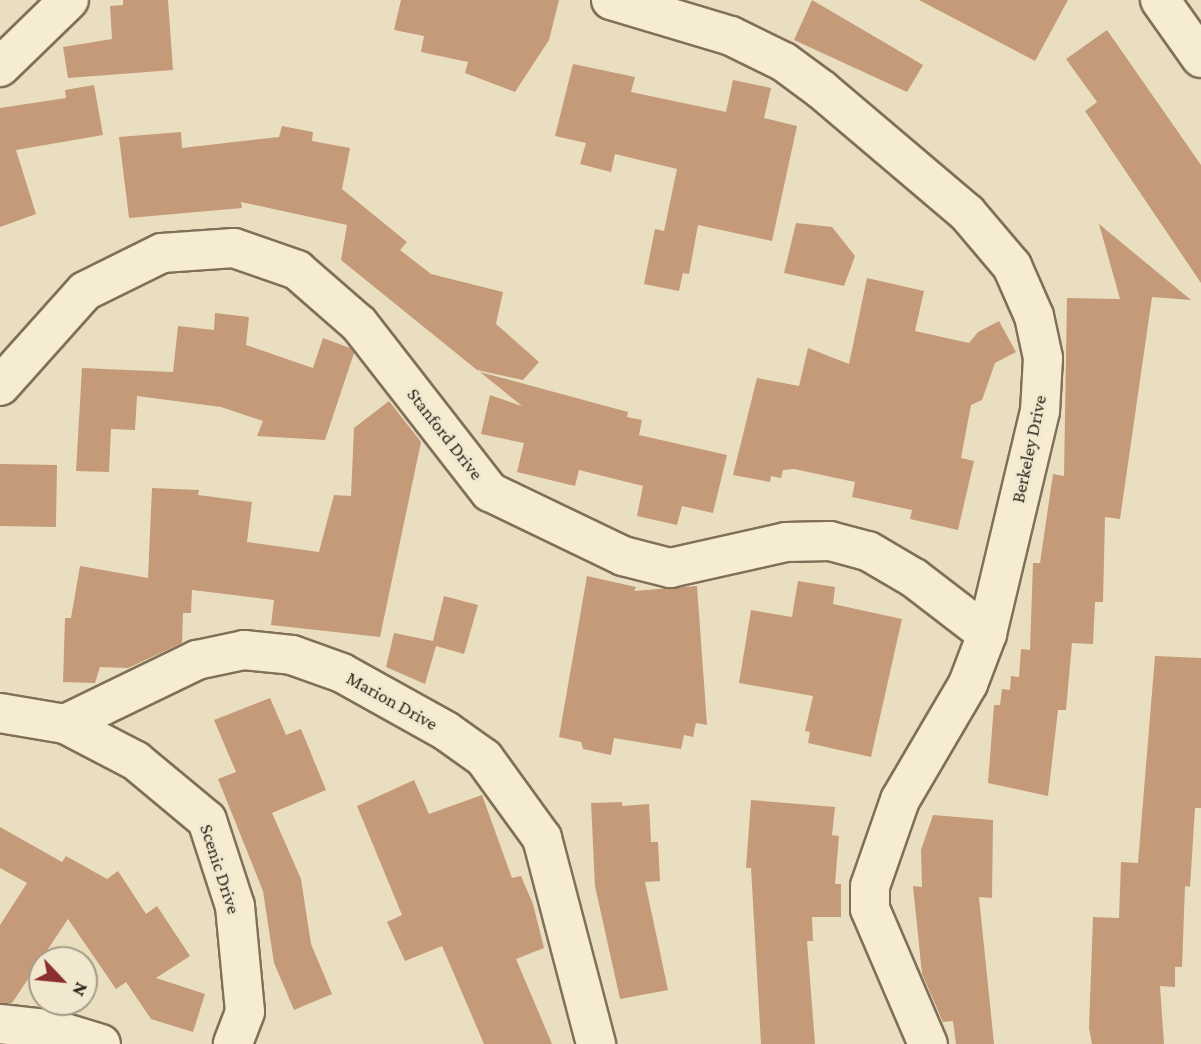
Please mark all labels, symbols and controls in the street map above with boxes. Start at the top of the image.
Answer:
street label: Stanford Drive [402,384,488,484]
street label: Berkeley Drive [1006,393,1052,505]
street label: Marion Drive [342,667,442,735]
street label: Scenic Drive [195,821,245,917]
north arrow [28,946,98,1016]
text: N [68,979,93,1000]

